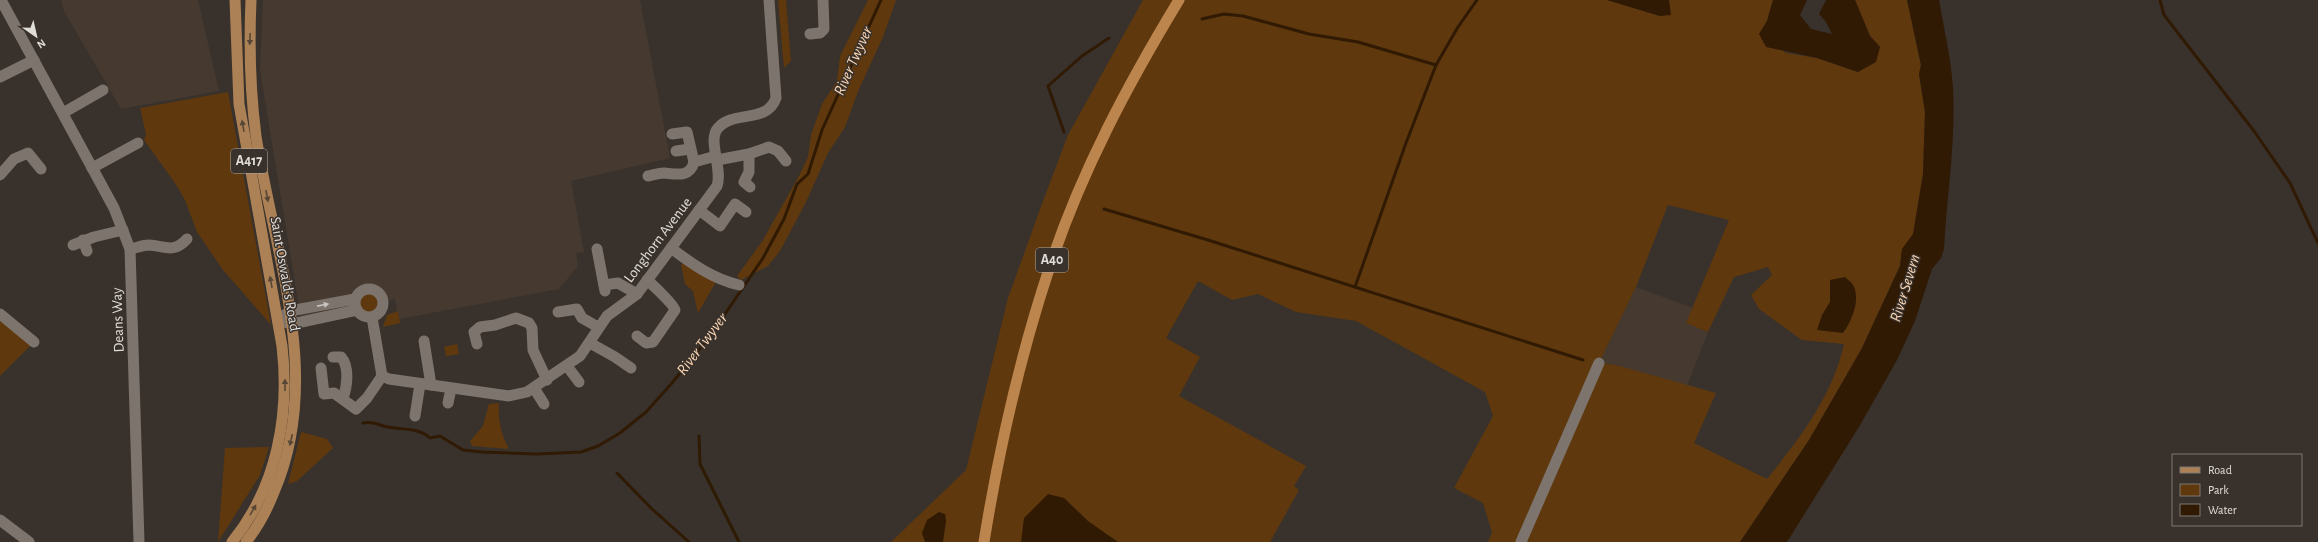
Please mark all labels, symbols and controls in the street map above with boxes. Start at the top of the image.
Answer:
north arrow [16,16,56,56]
water label: River Twyver [831,24,876,98]
one-way arrow [246,33,253,45]
text: N [35,37,48,51]
one-way arrow [240,120,246,132]
road number: A417 [231,149,267,173]
one-way arrow [264,190,270,202]
street label: Longhorn Avenue [621,195,695,285]
street label: Saint Oswald's Road [268,216,303,333]
road number: A40 [1036,248,1068,272]
water label: River Severn [1887,252,1923,324]
one-way arrow [268,276,274,288]
street label: Deans Way [109,287,127,353]
one-way arrow [316,302,329,308]
water label: River Twyver [674,309,731,378]
one-way arrow [282,378,288,391]
one-way arrow [287,434,293,447]
legend [2172,454,2302,526]
text: Road [2208,464,2232,476]
text: Park [2208,484,2229,496]
one-way arrow [250,504,257,516]
text: Water [2208,504,2237,516]

